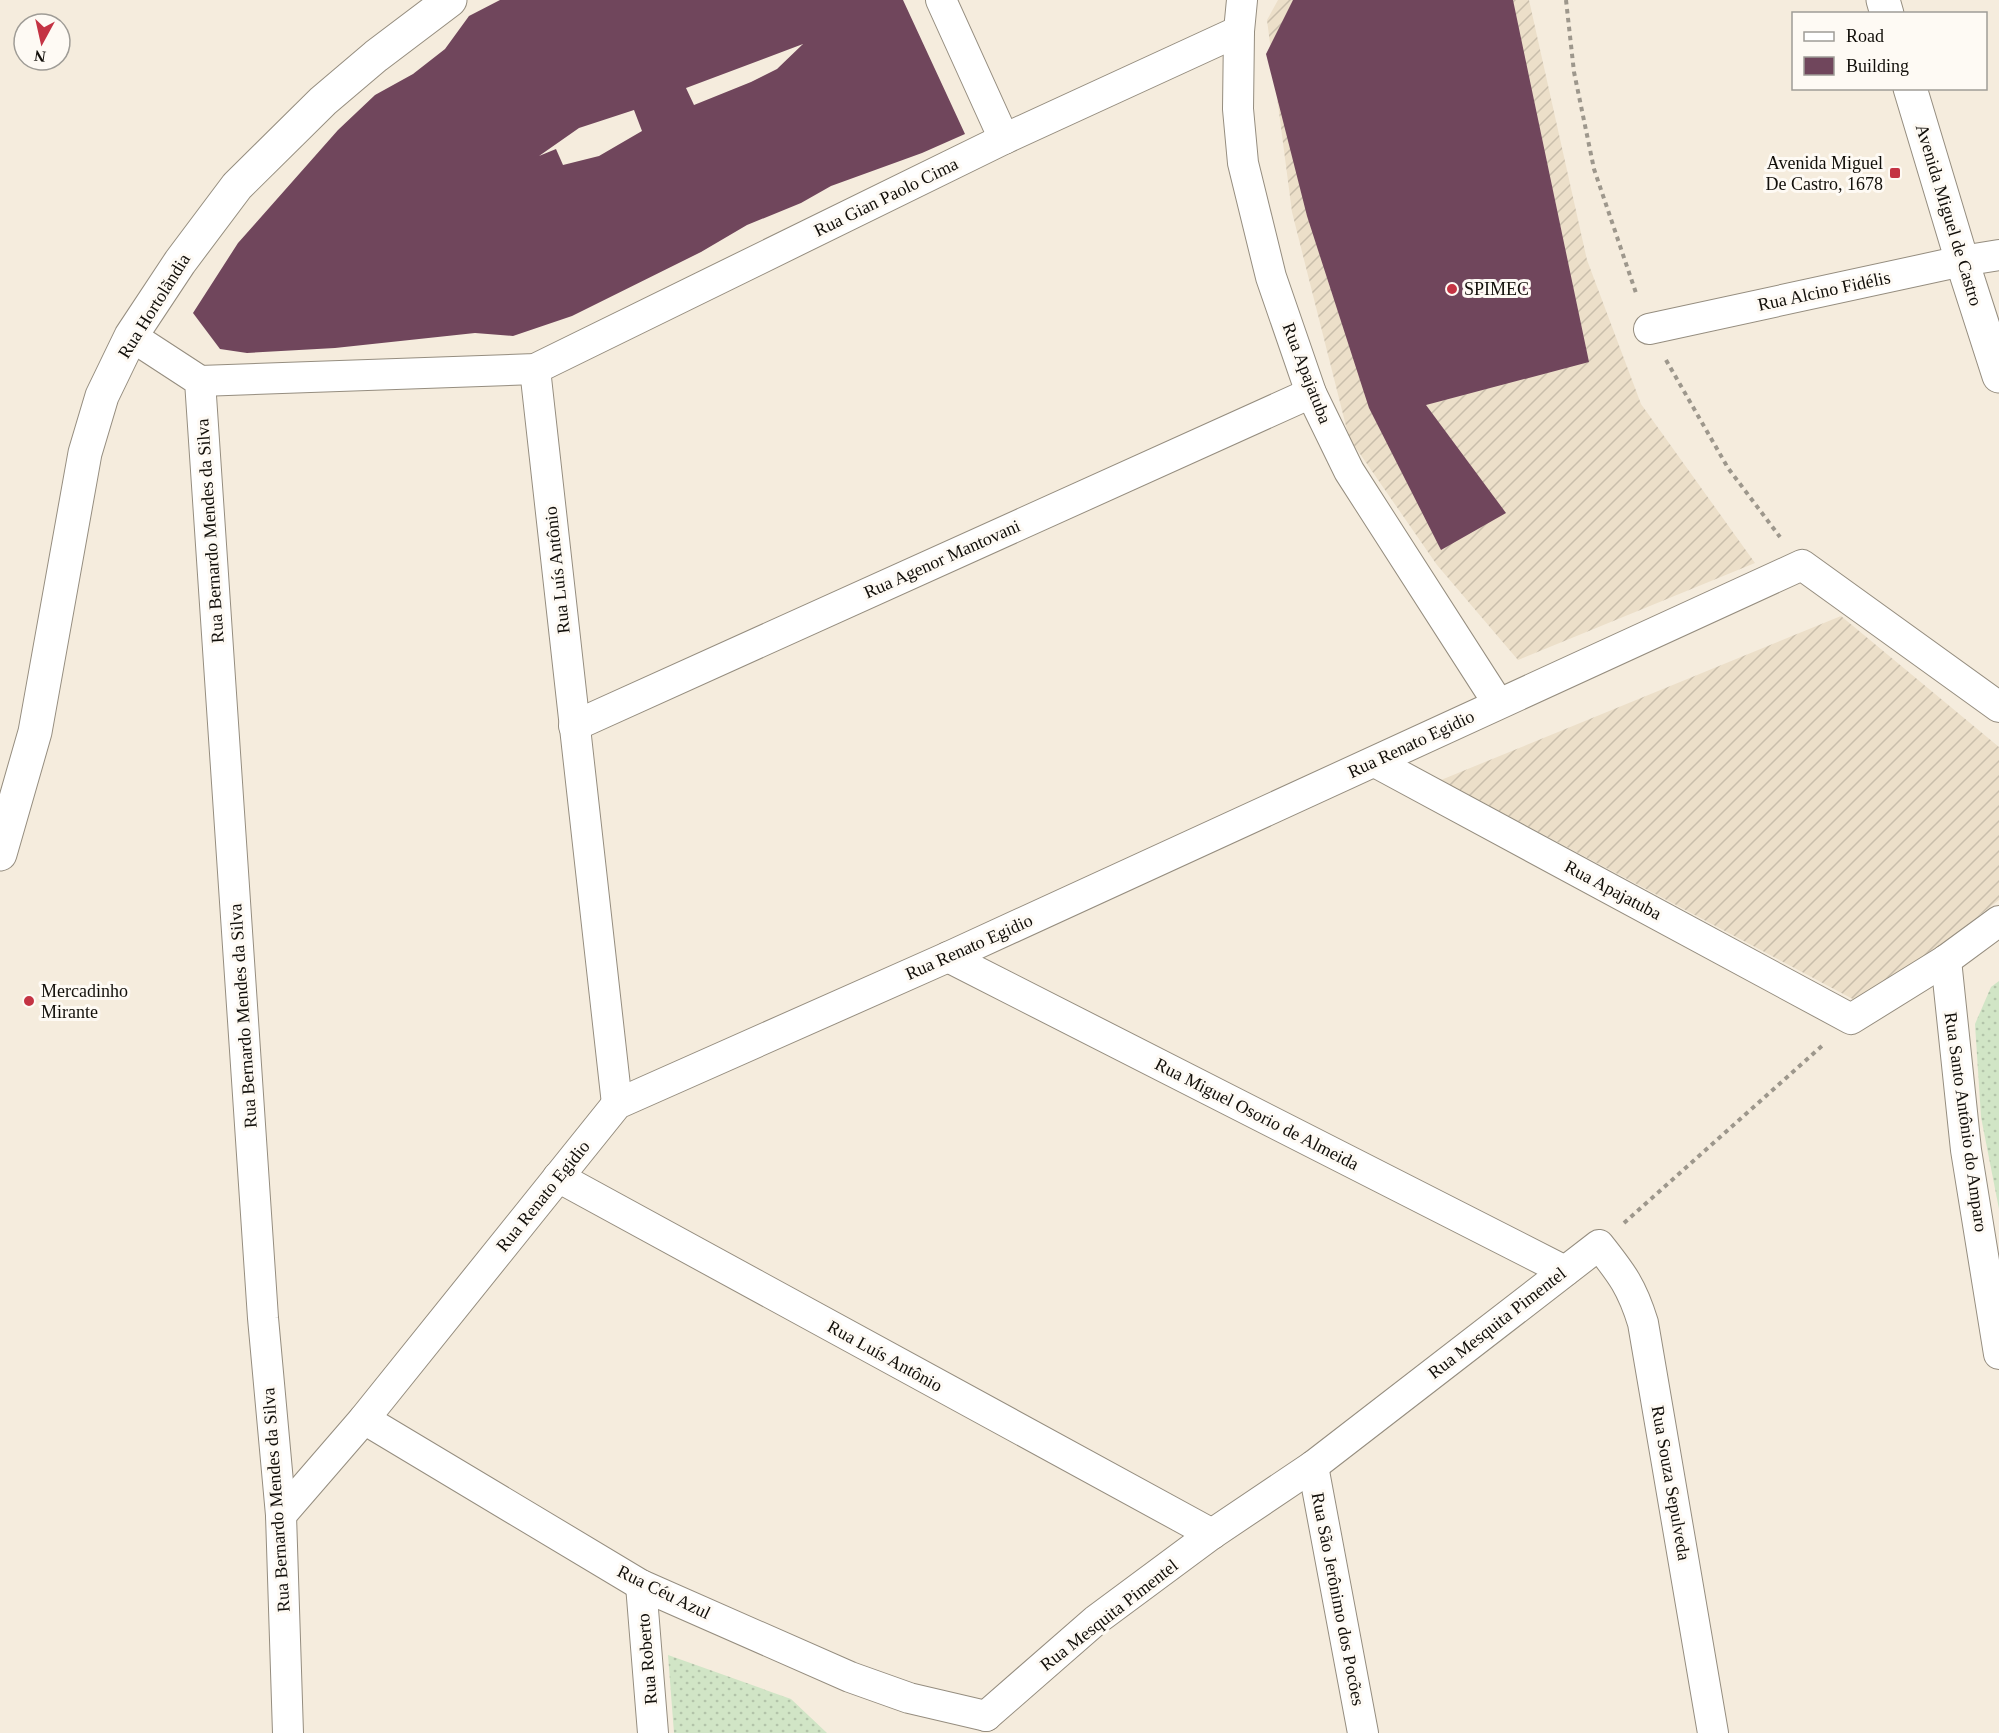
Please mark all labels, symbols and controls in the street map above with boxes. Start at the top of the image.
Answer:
north arrow [12,12,72,72]
legend [1792,12,1987,90]
text: Road [1846,26,1884,46]
text: N [33,47,47,66]
text: Building [1846,56,1909,76]
street label: Avenida Miguel de Castro [1912,122,1986,308]
street label: Rua Gian Paolo Cima [811,153,961,241]
place label: Avenida Miguel De Castro, 1678 [1766,153,1883,194]
marker: Avenida Miguel De Castro, 1678 [1888,166,1902,180]
street label: Rua Hortolãndia [114,250,194,362]
street label: Rua Alcino Fidélis [1756,267,1892,315]
place label: SPIMEC [1464,279,1529,299]
marker: SPIMEC [1445,282,1459,296]
street label: Rua Apajatuba [1279,320,1335,426]
street label: Rua Bernardo Mendes da Silva [192,418,228,644]
street label: Rua Luís Antônio [540,505,574,635]
street label: Rua Agenor Mantovani [861,515,1023,603]
street label: Rua Renato Egidio [1345,706,1477,782]
street label: Rua Apajatuba [1561,856,1665,924]
street label: Rua Bernardo Mendes da Silva [225,903,261,1129]
street label: Rua Renato Egidio [902,910,1036,984]
place label: Mercadinho Mirante [41,981,128,1022]
marker: Mercadinho Mirante [22,994,36,1008]
street label: Rua Santo Antônio do Amparo [1941,1011,1991,1233]
street label: Rua Miguel Osorio de Almeida [1152,1054,1362,1174]
street label: Rua Renato Egidio [492,1136,594,1256]
street label: Rua Mesquita Pimentel [1424,1263,1570,1383]
street label: Rua Luís Antônio [824,1316,946,1396]
street label: Rua Bernardo Mendes da Silva [258,1387,294,1613]
street label: Rua Souza Sepulveda [1648,1404,1694,1562]
street label: Rua São Jerônimo dos Pocões [1307,1491,1369,1707]
street label: Rua Mesquita Pimentel [1036,1555,1182,1675]
street label: Rua Céu Azul [614,1561,714,1623]
street label: Rua Roberto [633,1613,661,1705]

